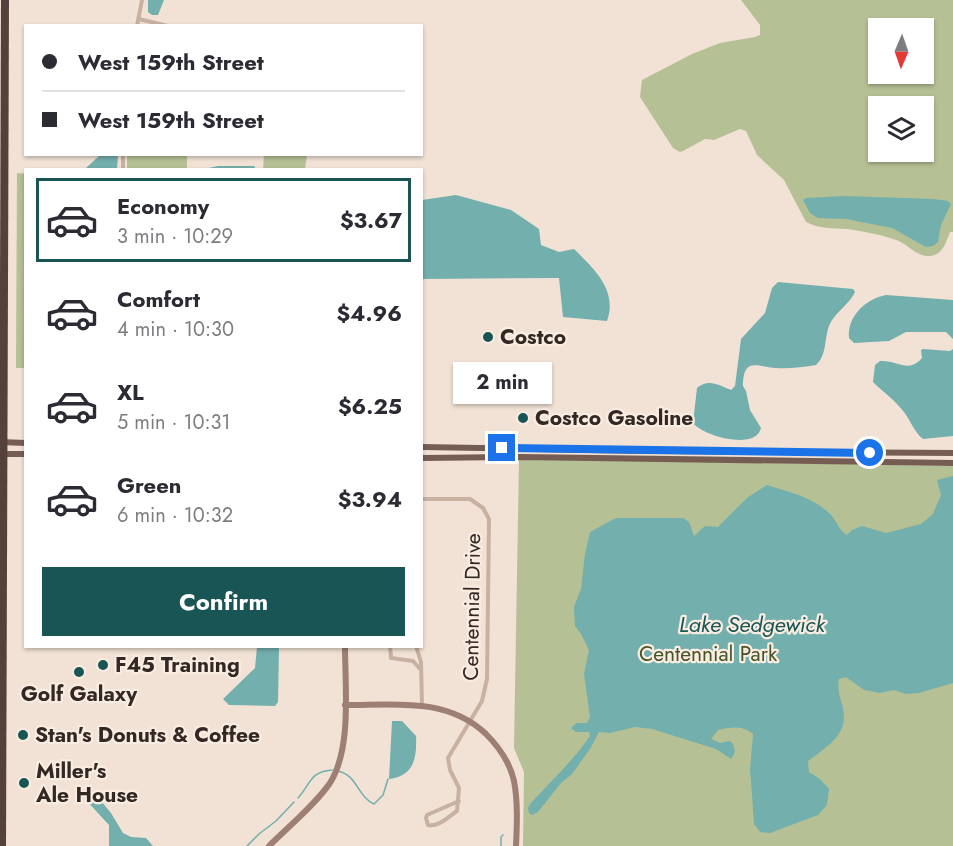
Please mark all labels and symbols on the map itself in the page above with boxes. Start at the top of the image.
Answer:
north arrow [868,18,934,84]
place label: Costco [500,322,566,352]
marker: Costco [481,330,495,344]
callout: 2 min [452,361,552,403]
place label: Costco Gasoline [535,403,693,433]
marker: Costco Gasoline [516,411,530,425]
route end [488,434,515,461]
route start [856,439,883,466]
street label: Centennial Drive [456,533,488,681]
water label: Lake Sedgewick [679,608,827,640]
park label: Centennial Park [639,639,778,669]
place label: F45 Training [115,650,240,680]
marker: F45 Training [96,658,110,672]
marker: Golf Galaxy [72,665,86,679]
place label: Golf Galaxy [21,679,138,709]
place label: Stan's Donuts & Coffee [35,720,260,750]
marker: Stan's Donuts & Coffee [16,728,30,742]
place label: Miller's Ale House [35,756,138,810]
marker: Miller's Ale House [17,776,31,790]

